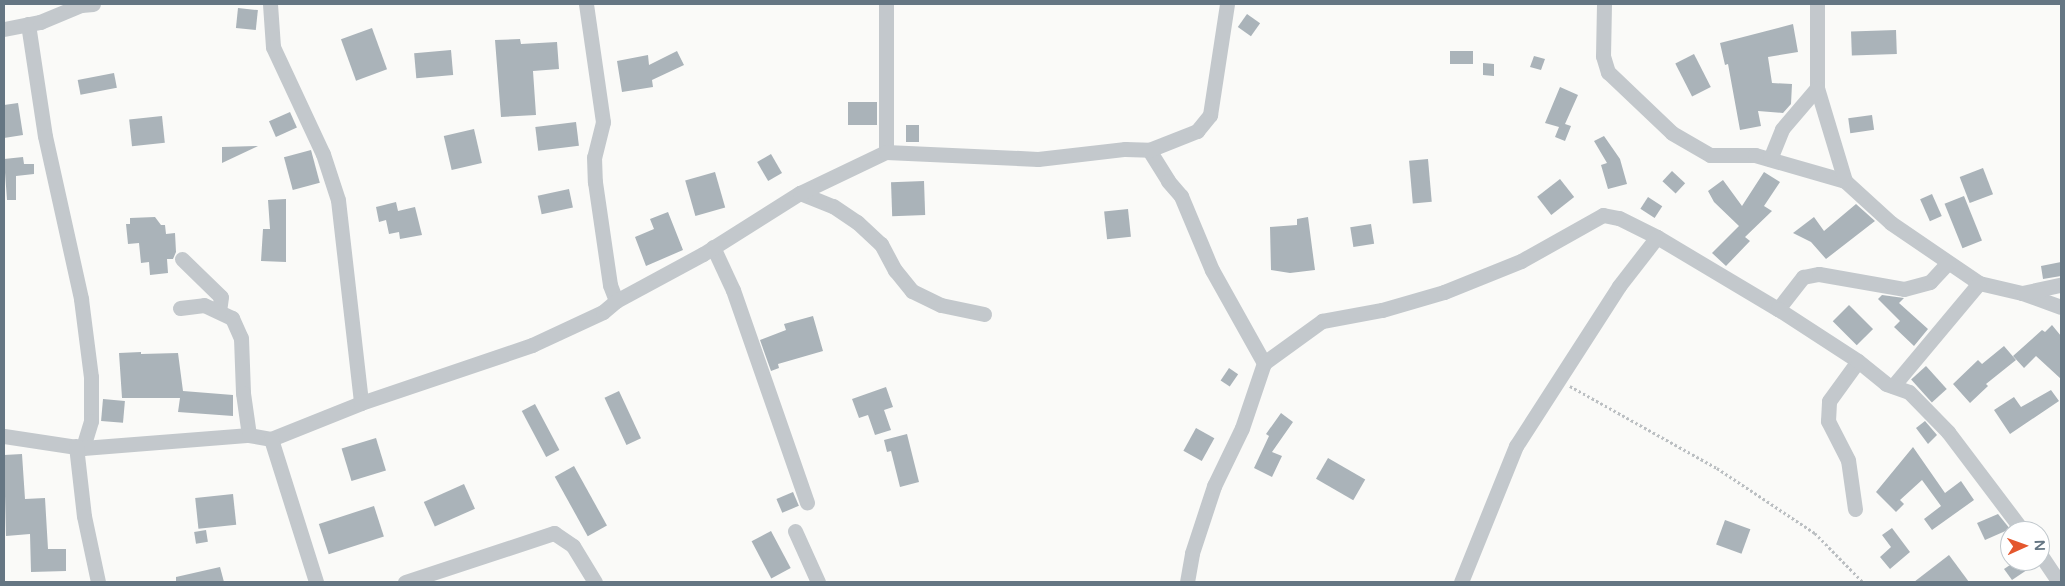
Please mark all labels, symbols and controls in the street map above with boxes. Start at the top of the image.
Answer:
north arrow [2000,521,2050,571]
text: N [2031,540,2048,551]

